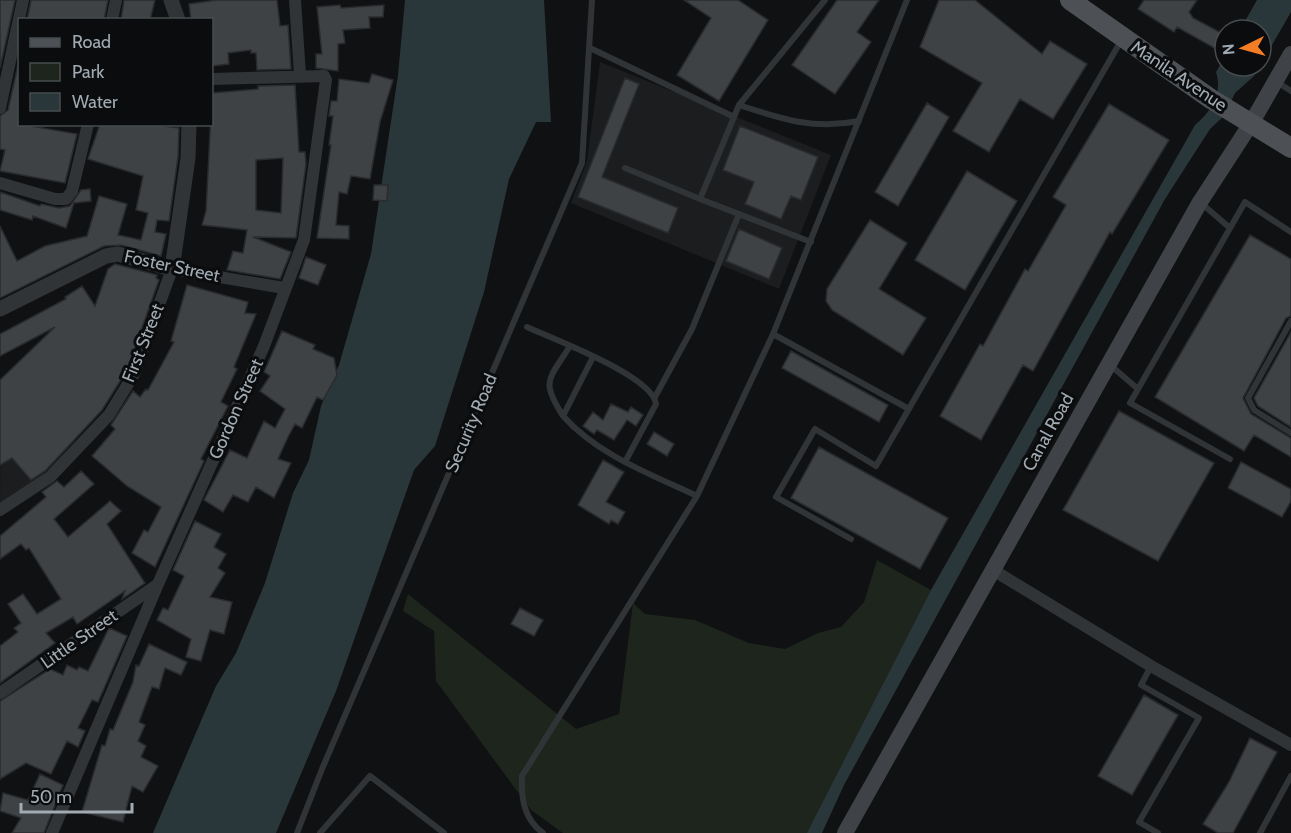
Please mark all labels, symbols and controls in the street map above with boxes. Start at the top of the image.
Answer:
legend [18,18,213,126]
north arrow [1213,18,1273,78]
text: Road [72,31,111,53]
street label: Manila Avenue [1127,36,1231,116]
text: N [1219,43,1239,56]
text: Park [72,61,105,83]
text: Water [72,91,118,113]
street label: Foster Street [122,245,222,287]
street label: First Street [117,301,169,385]
street label: Gordon Street [204,355,268,463]
street label: Security Road [440,370,502,476]
street label: Canal Road [1018,389,1078,475]
street label: Little Street [36,605,122,673]
scale bar [21,776,132,814]
text: 50 m [30,786,72,808]

